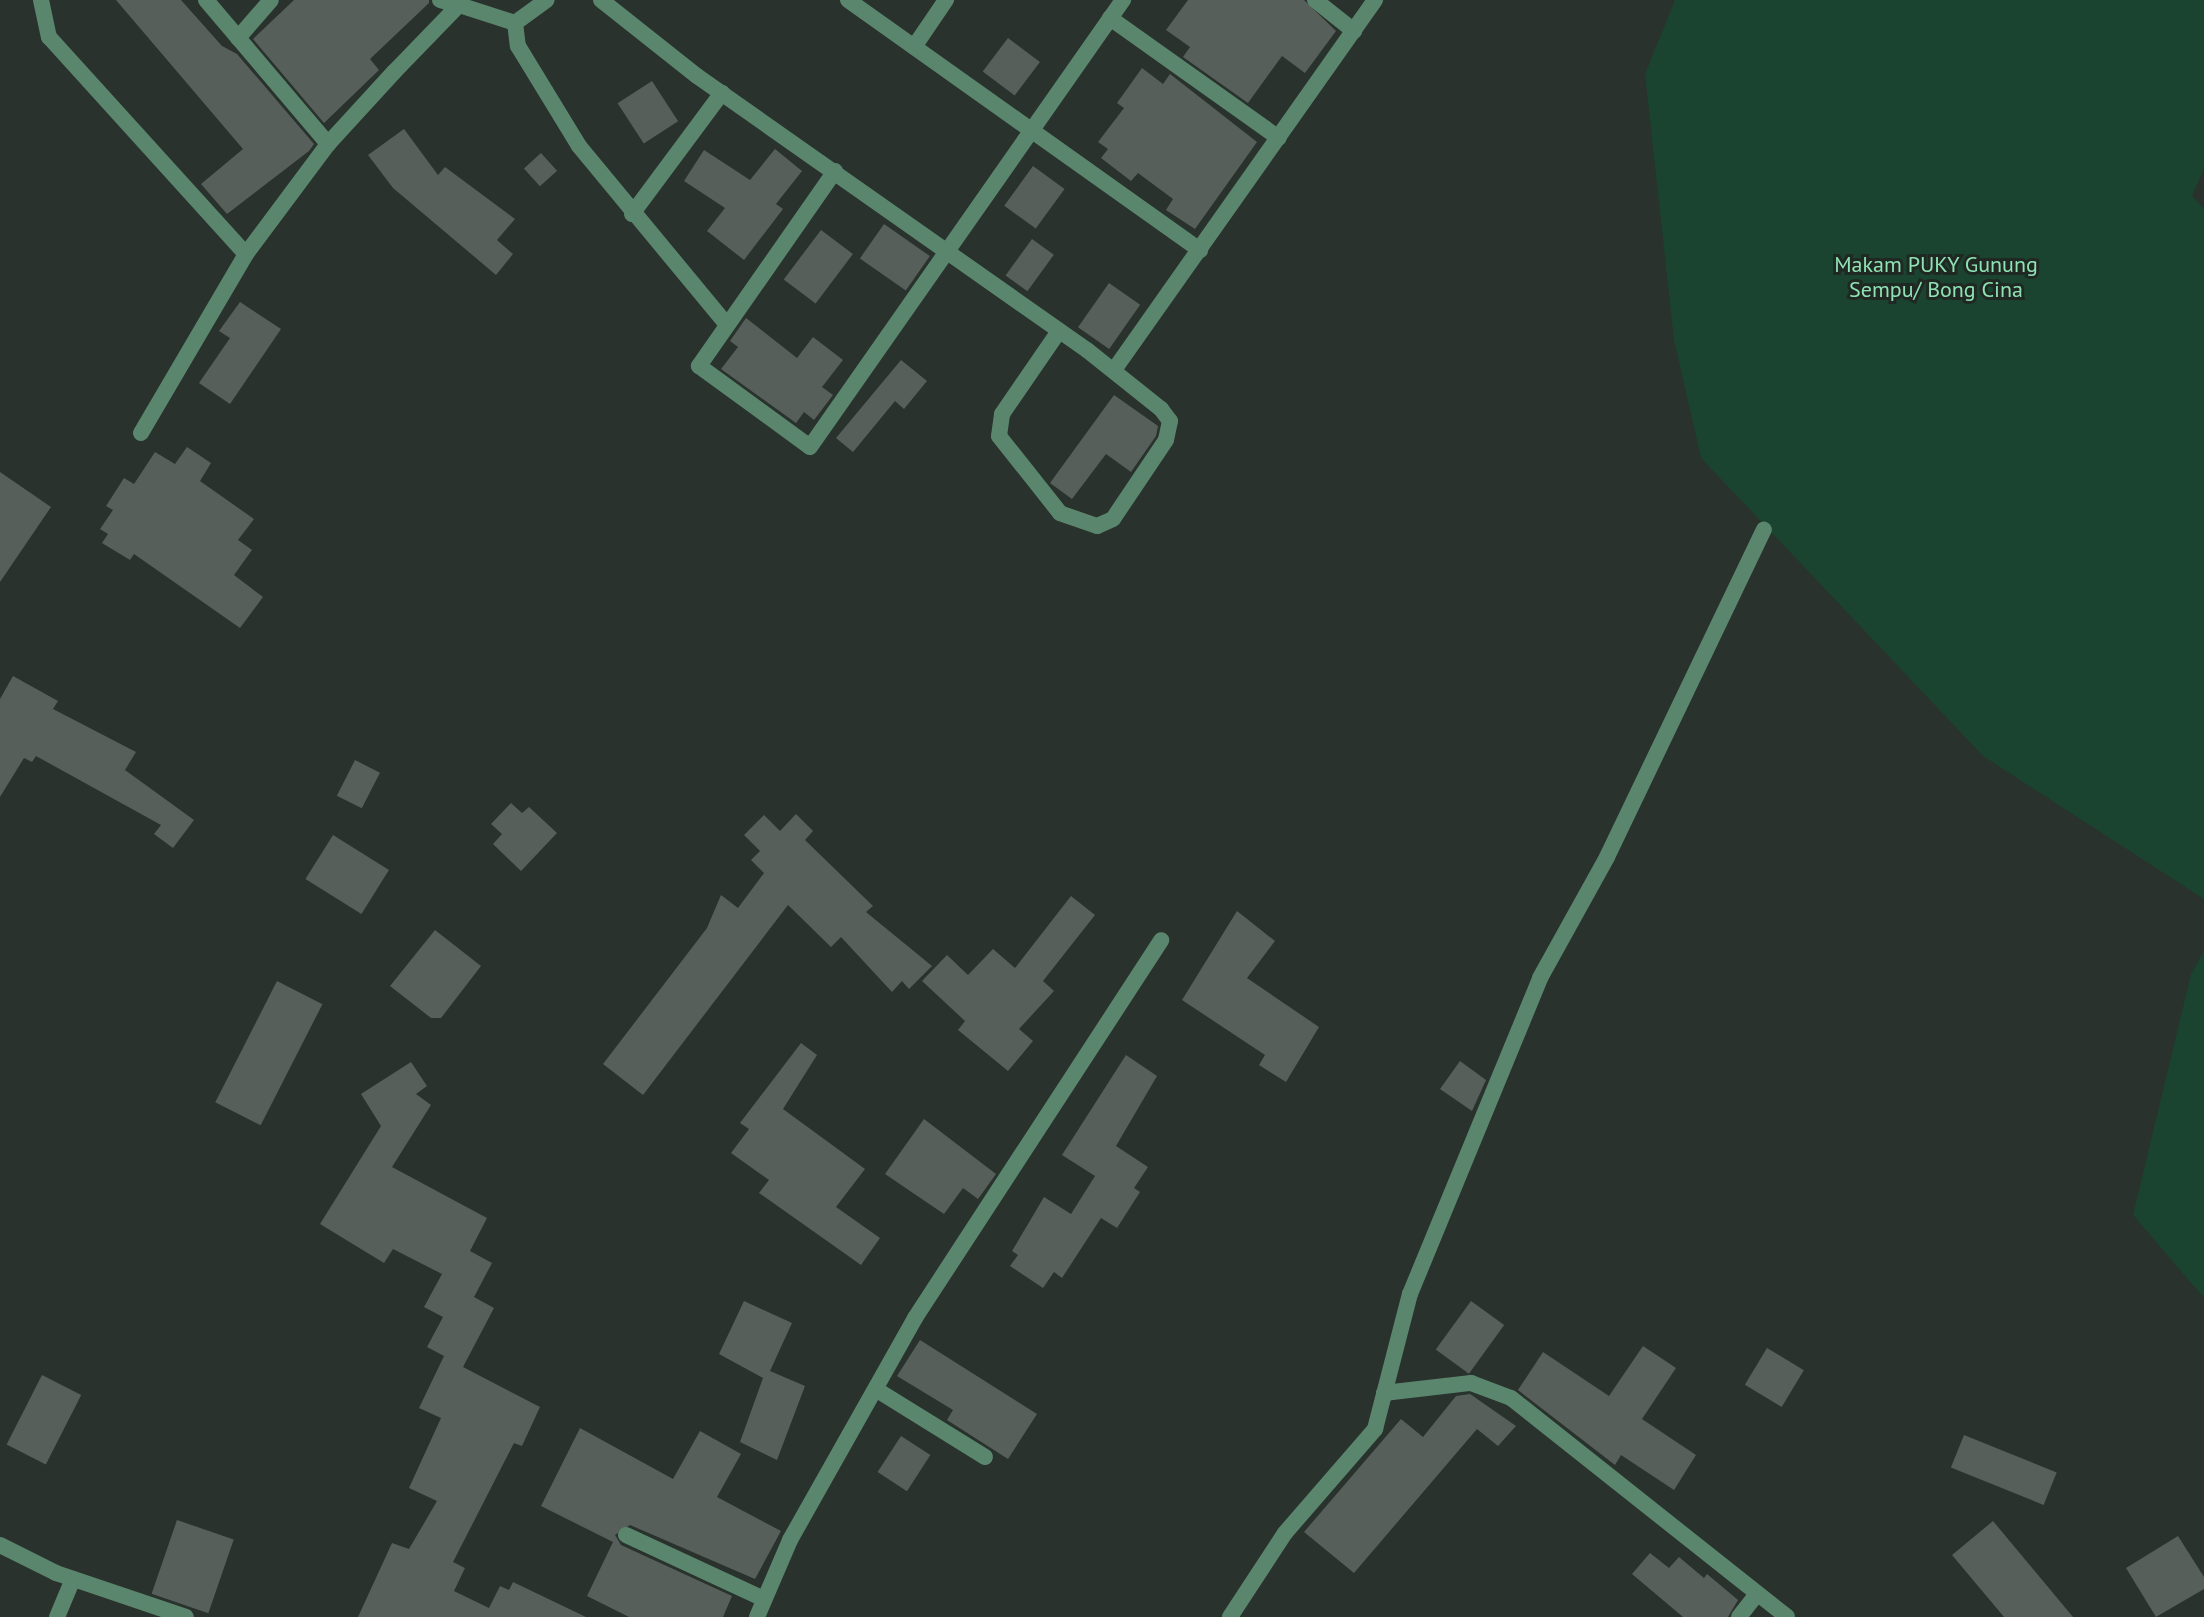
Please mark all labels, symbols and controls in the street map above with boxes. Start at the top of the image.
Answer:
park label: Makam PUKY Gunung Sempu/ Bong Cina [1834,251,2038,302]

